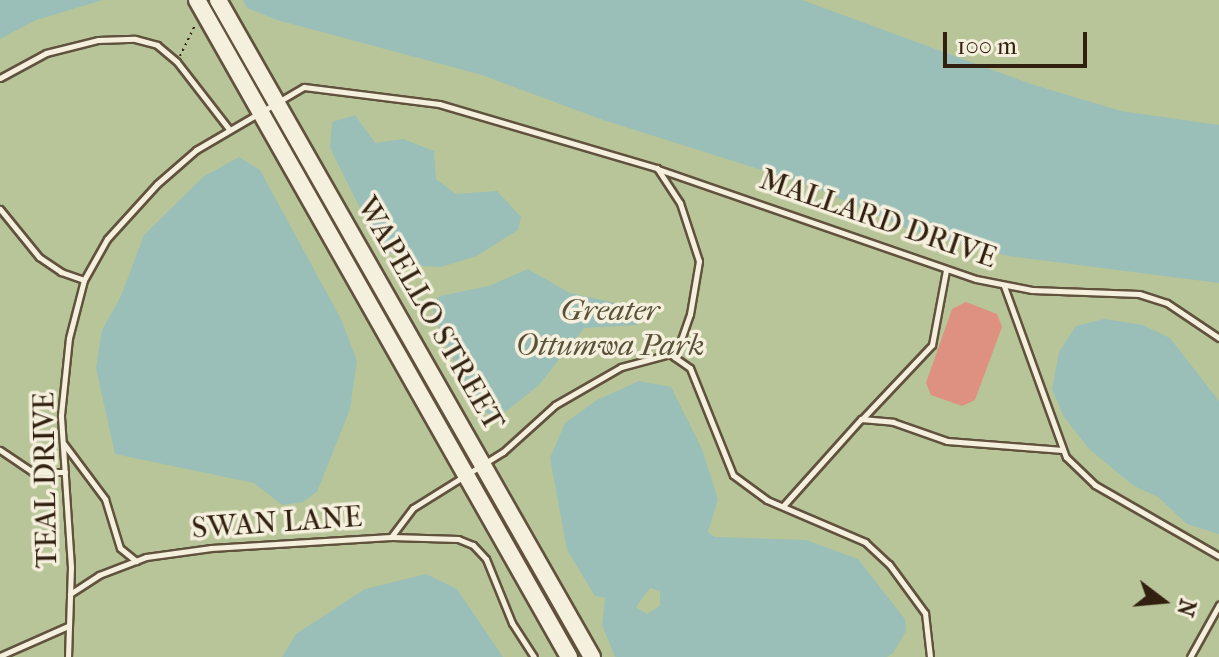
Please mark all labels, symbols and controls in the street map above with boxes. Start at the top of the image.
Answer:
scale bar [947,16,1091,66]
text: 100 m [957,32,1017,60]
street label: MALLARD DRIVE [755,162,1001,276]
street label: WAPELLO STREET [348,191,512,437]
park label: Greater Ottumwa Park [516,293,704,364]
street label: TEAL DRIVE [26,391,66,569]
street label: SWAN LANE [191,499,363,547]
north arrow [1123,561,1203,641]
text: N [1171,596,1201,619]

